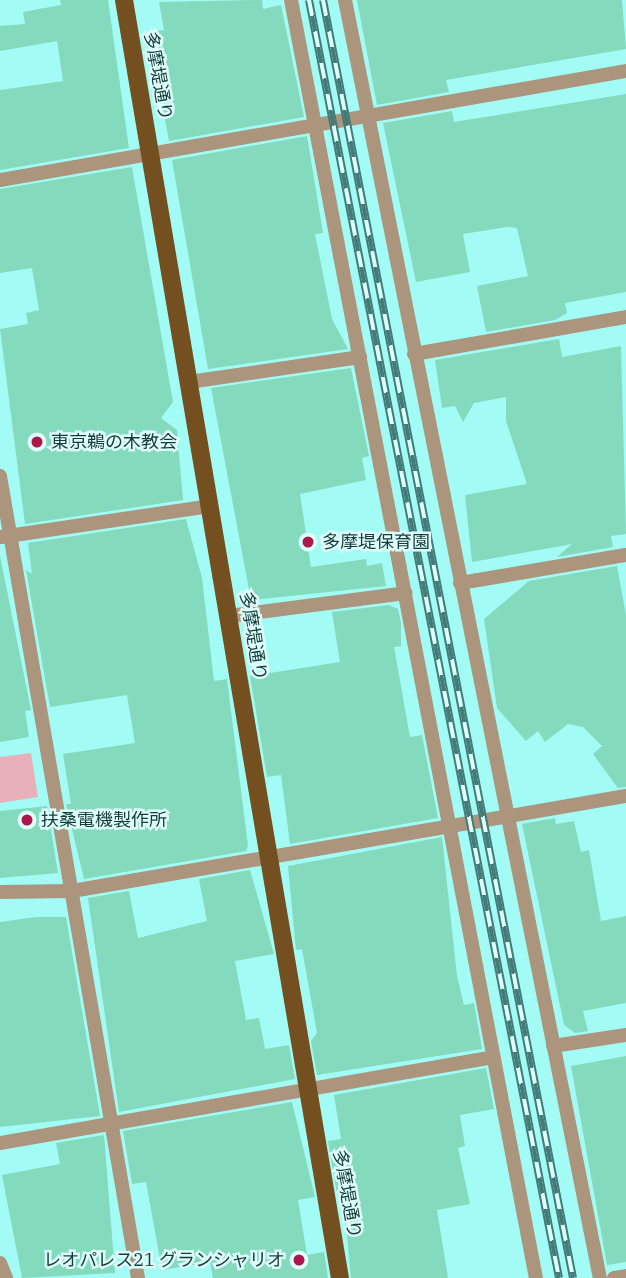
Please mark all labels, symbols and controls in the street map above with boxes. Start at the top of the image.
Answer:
street label: 多摩堤通り [140,30,176,122]
place label: 東京鵜の木教会 [51,431,177,453]
marker: 東京鵜の木教会 [29,434,45,450]
place label: 多摩堤保育園 [322,531,430,553]
marker: 多摩堤保育園 [300,534,316,550]
street label: 多摩堤通り [235,590,271,682]
place label: 扶桑電機製作所 [41,809,167,831]
marker: 扶桑電機製作所 [19,812,35,828]
street label: 多摩堤通り [329,1148,365,1240]
place label: レオパレス21 グランシャリオ [43,1249,285,1271]
marker: レオパレス21 グランシャリオ [291,1252,307,1268]

